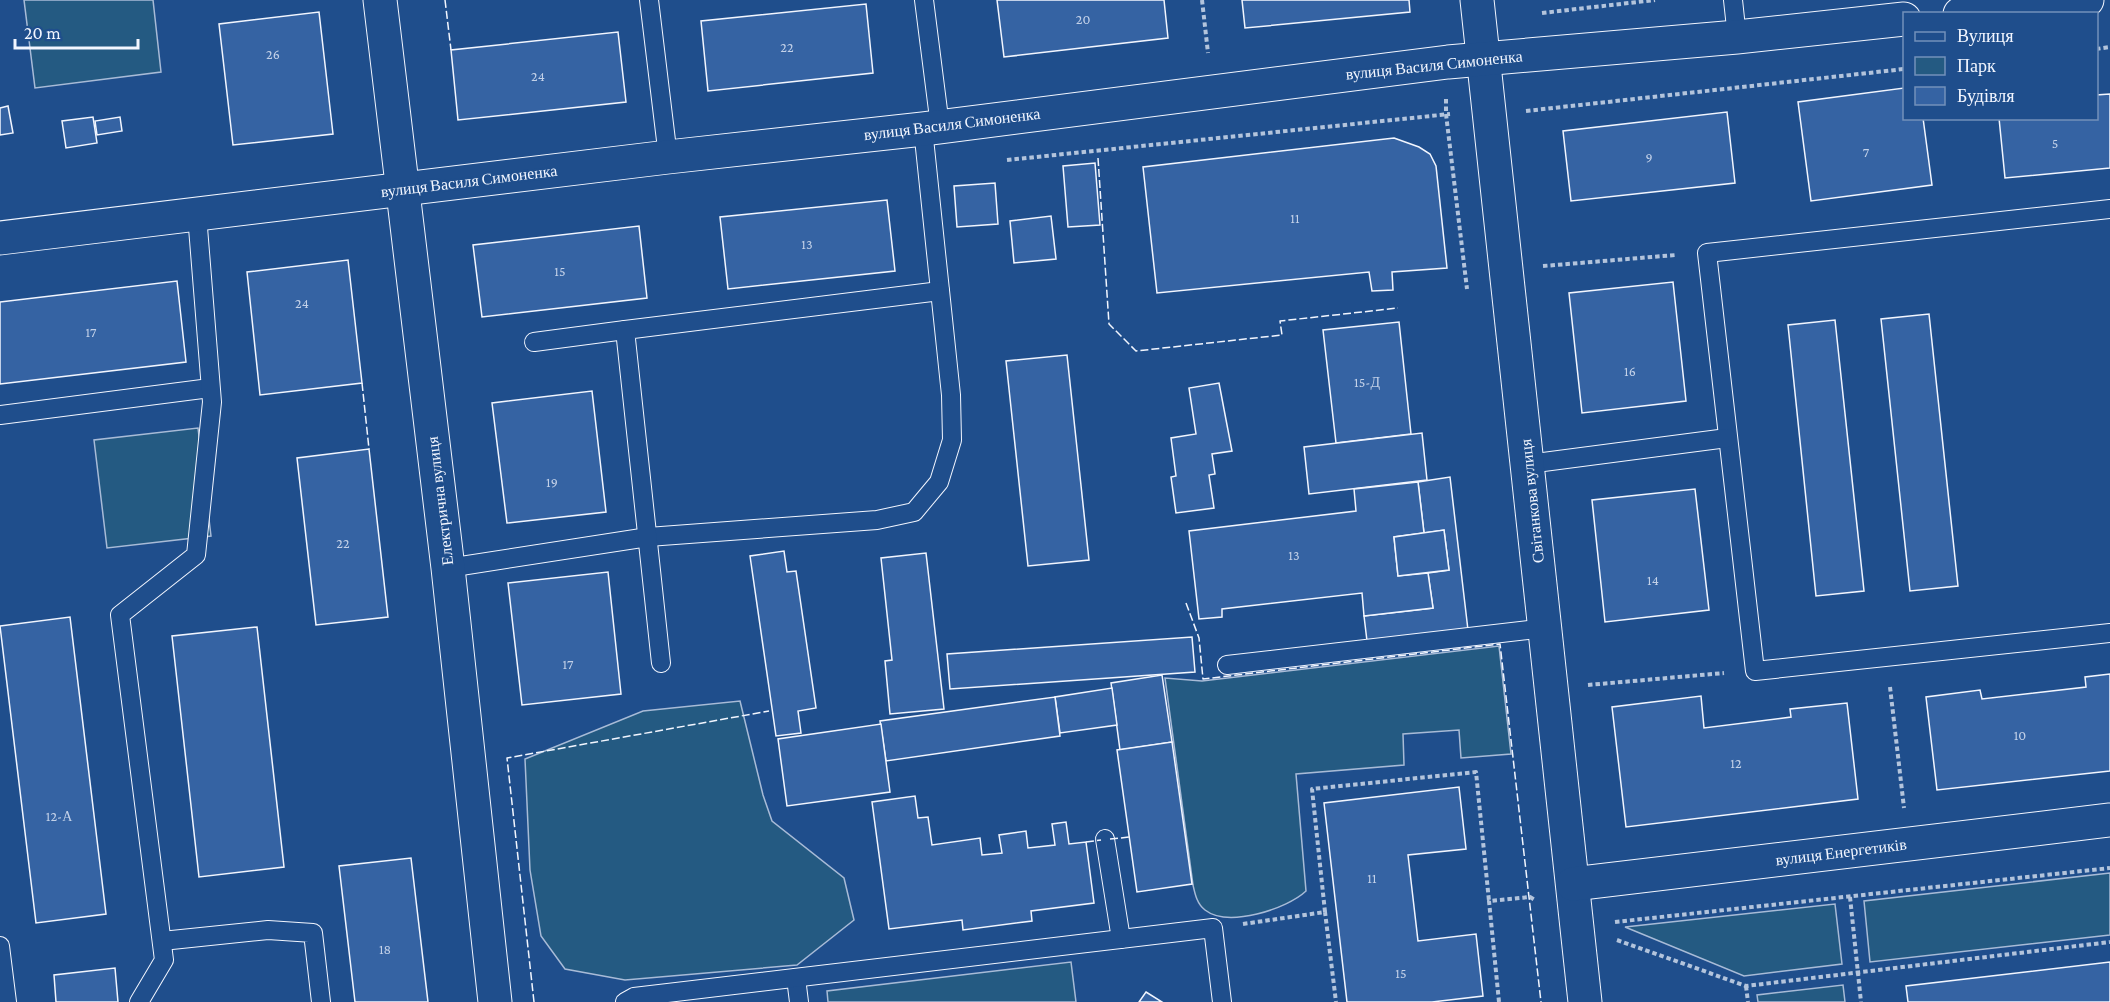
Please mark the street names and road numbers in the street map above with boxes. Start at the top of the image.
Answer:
street label: вулиця Василя Симоненка [1345,47,1523,84]
street label: вулиця Василя Симоненка [863,105,1041,144]
street label: вулиця Василя Симоненка [380,162,558,201]
street label: Електрична вулиця [424,435,457,566]
street label: Світанкова вулиця [1517,437,1548,564]
street label: вулиця Енергетиків [1774,835,1908,869]

